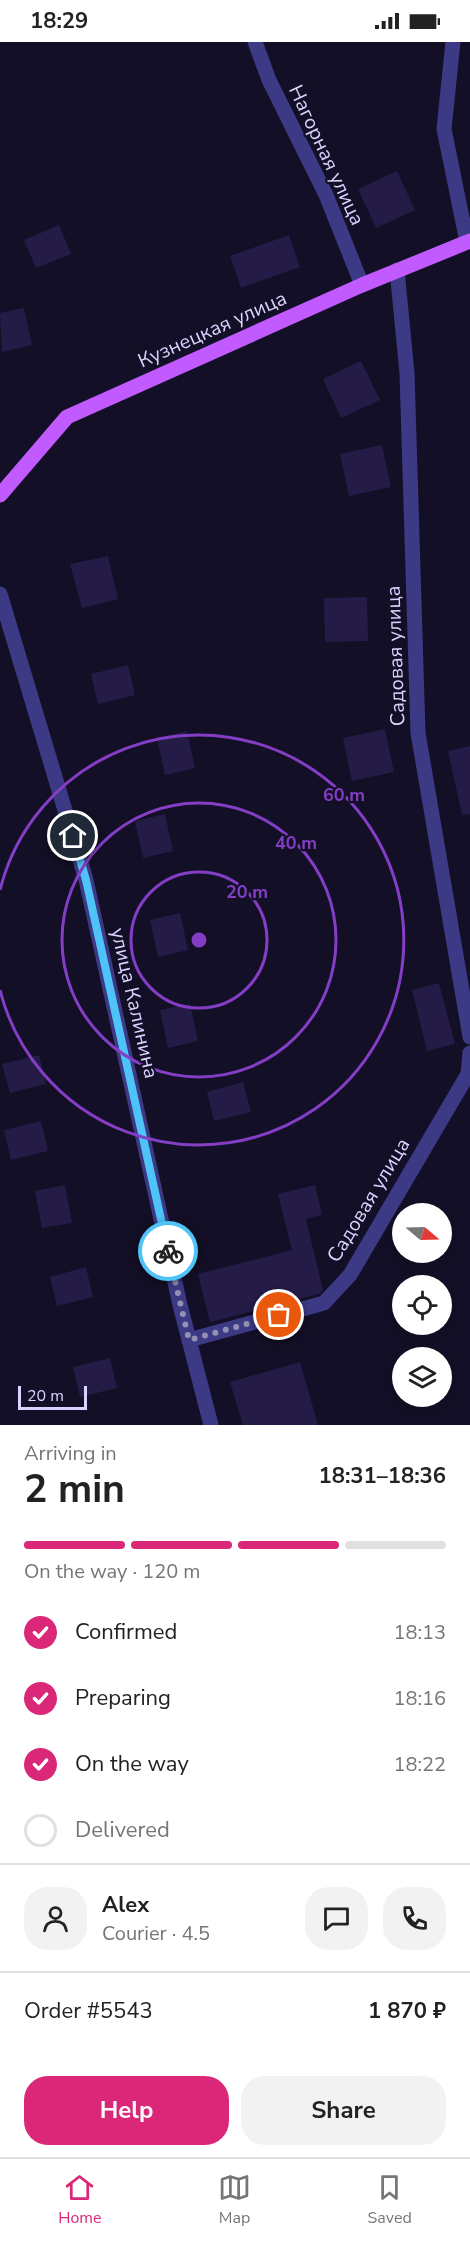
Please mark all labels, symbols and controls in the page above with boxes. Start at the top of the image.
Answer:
text: 18:29 [30,6,88,36]
street label: Нагорная улица [282,81,371,230]
street label: Кузнецкая улица [134,285,291,374]
street label: Садовая улица [380,585,411,727]
text: 60 m [323,783,365,807]
pin [47,810,98,861]
icon: home [56,819,89,852]
text: 40 m [275,831,317,855]
text: 20 m [226,880,268,904]
street label: улица Калинина [104,925,165,1081]
centre of rings [189,930,209,950]
street label: Садовая улица [321,1133,416,1267]
north arrow [392,1203,452,1263]
map controls [392,1203,452,1407]
courier [138,1221,198,1281]
icon: bike [152,1235,185,1268]
button: locate [392,1275,452,1335]
pin [253,1289,304,1340]
icon: bag [262,1298,295,1331]
button: layers [392,1347,452,1407]
scale bar [18,1383,87,1410]
text: 20 m [27,1385,64,1407]
text: Arriving in [24,1440,117,1467]
text: 18:31–18:36 [318,1461,446,1491]
text: 2 min [24,1463,125,1516]
text: On the way · 120 m [24,1558,200,1585]
icon: check [24,1616,57,1649]
text: Confirmed [75,1617,177,1647]
text: 18:13 [393,1619,446,1646]
icon: check [24,1682,57,1715]
text: Preparing [75,1683,171,1713]
text: 18:16 [393,1685,446,1712]
icon: check [24,1748,57,1781]
text: On the way [75,1749,189,1779]
text: 18:22 [393,1751,446,1778]
text: Delivered [75,1815,170,1845]
button: person [24,1887,87,1950]
button: chat [305,1887,368,1950]
button: phone [383,1887,446,1950]
text: Alex [102,1890,149,1920]
text: Courier · 4.5 [102,1920,210,1947]
text: Order #5543 [24,1996,153,2026]
text: 1 870 ₽ [368,1996,446,2026]
button: Help [24,2076,229,2145]
button: Share [241,2076,446,2145]
tab: Home [58,2171,102,2229]
tab: Map [218,2171,251,2229]
tab: Saved [368,2171,412,2229]

